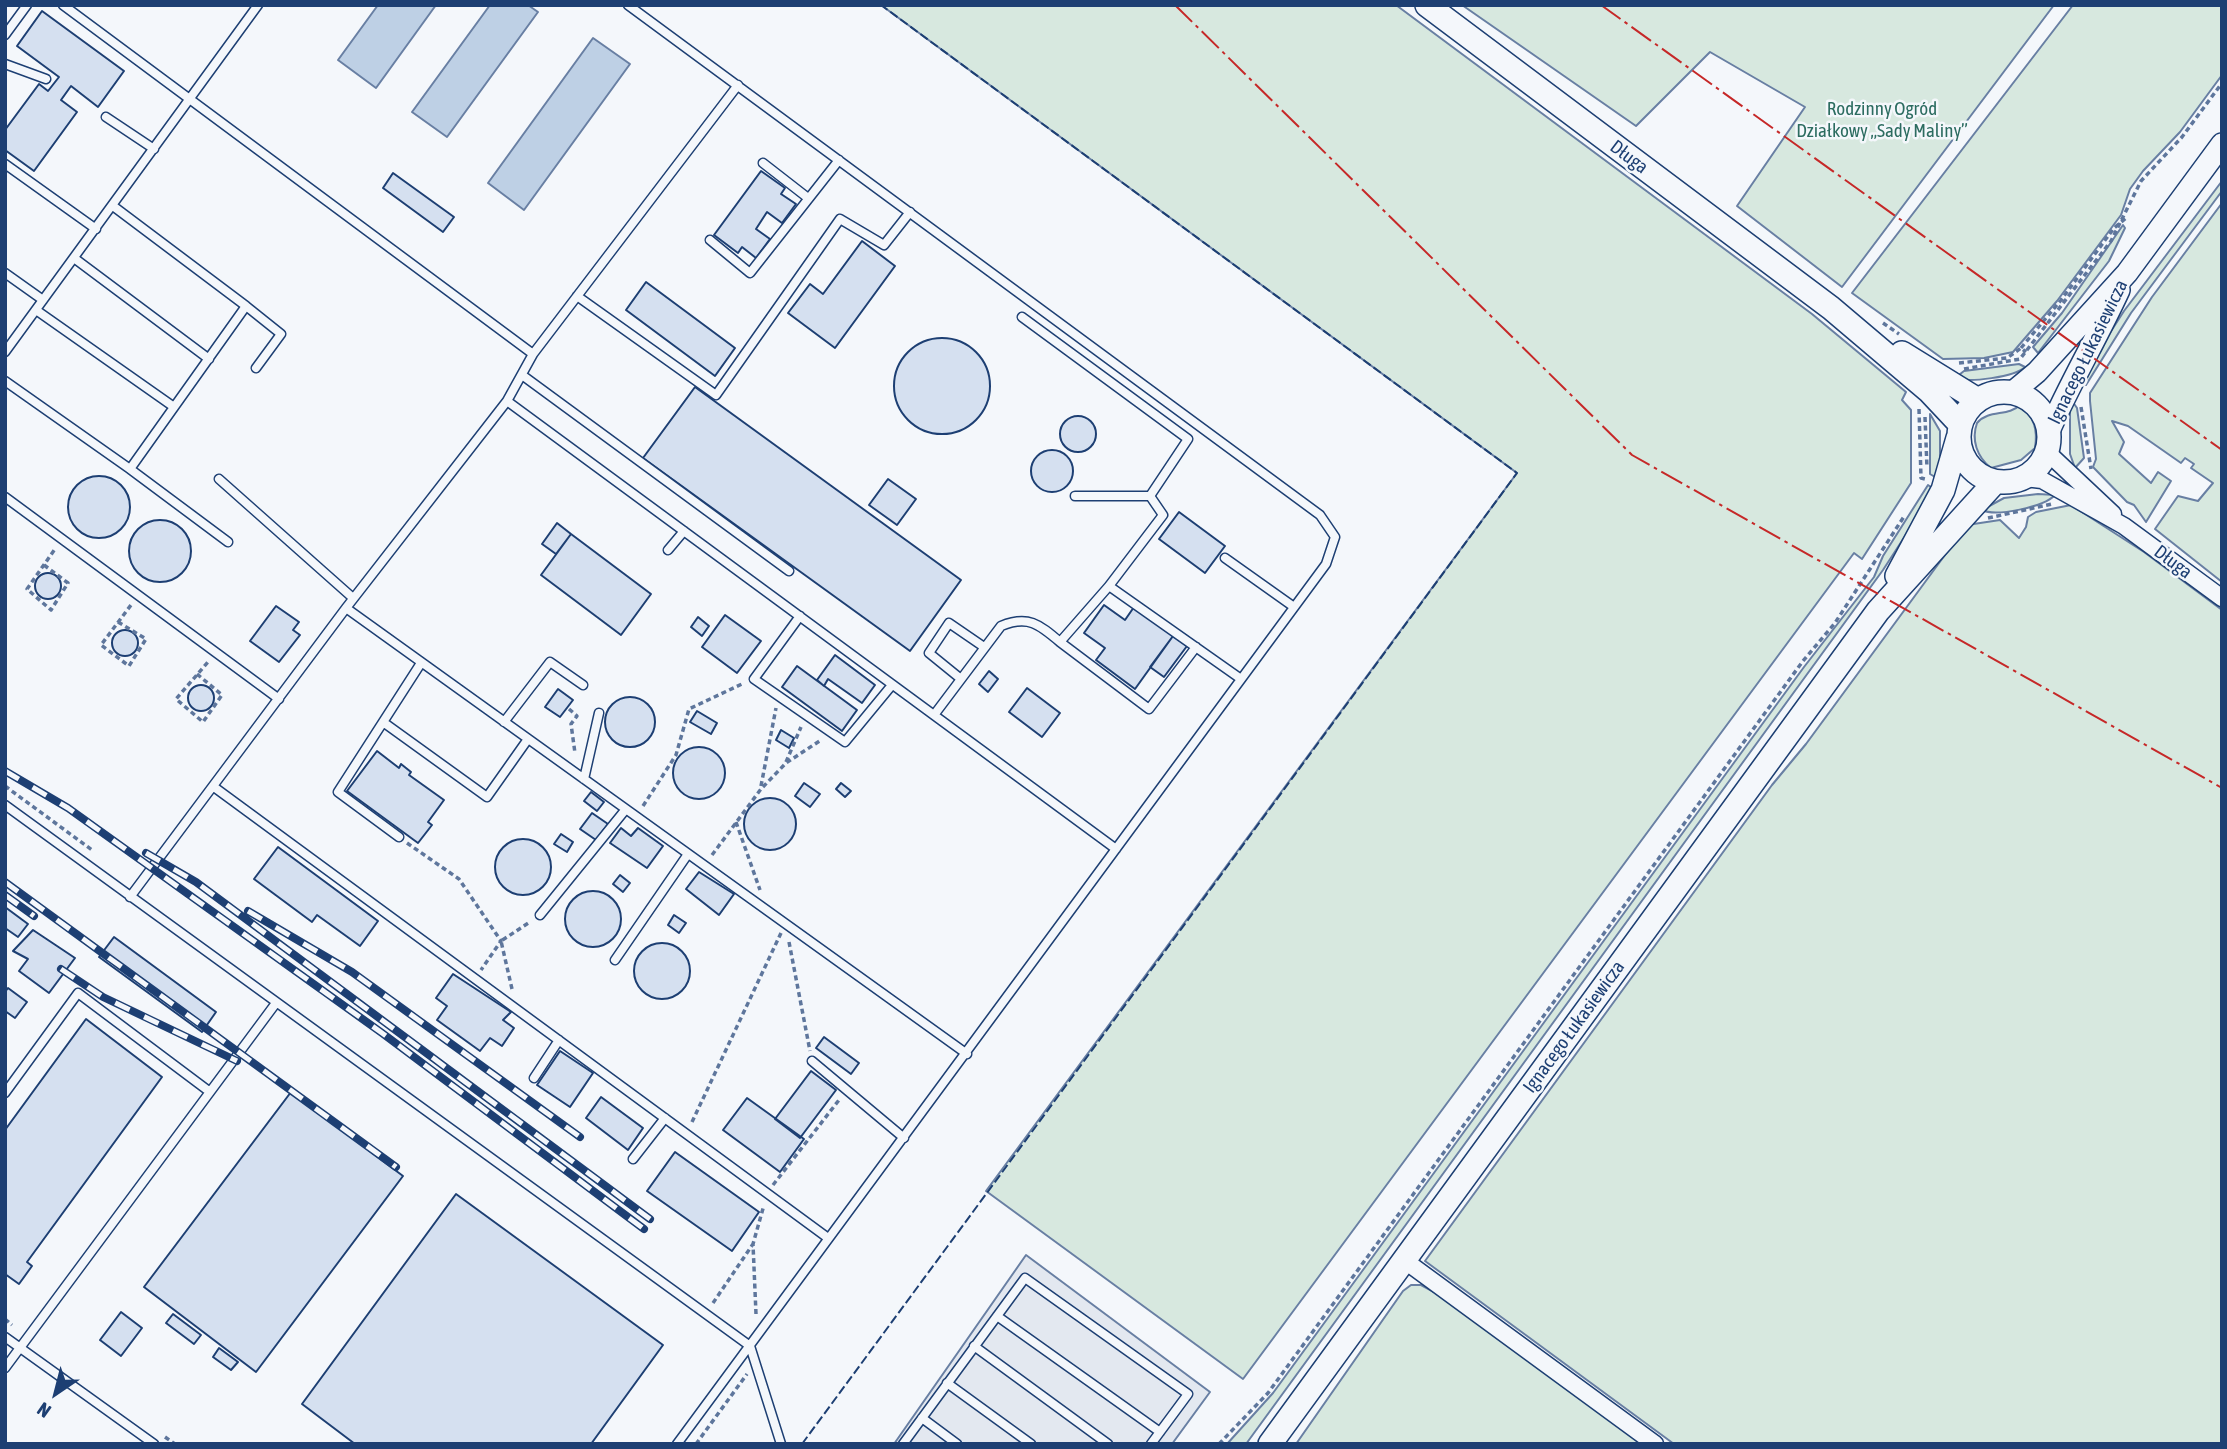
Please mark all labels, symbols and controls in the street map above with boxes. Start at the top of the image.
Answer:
park label: Rodzinny Ogród Działkowy „Sady Maliny” [1796,98,1968,142]
street label: Długa [1606,135,1652,179]
street label: Ignacego Łukasiewicza [2043,276,2133,428]
street label: Długa [2150,540,2196,584]
street label: Ignacego Łukasiewicza [1518,957,1630,1097]
north arrow [21,1358,91,1428]
text: N [33,1398,55,1422]

